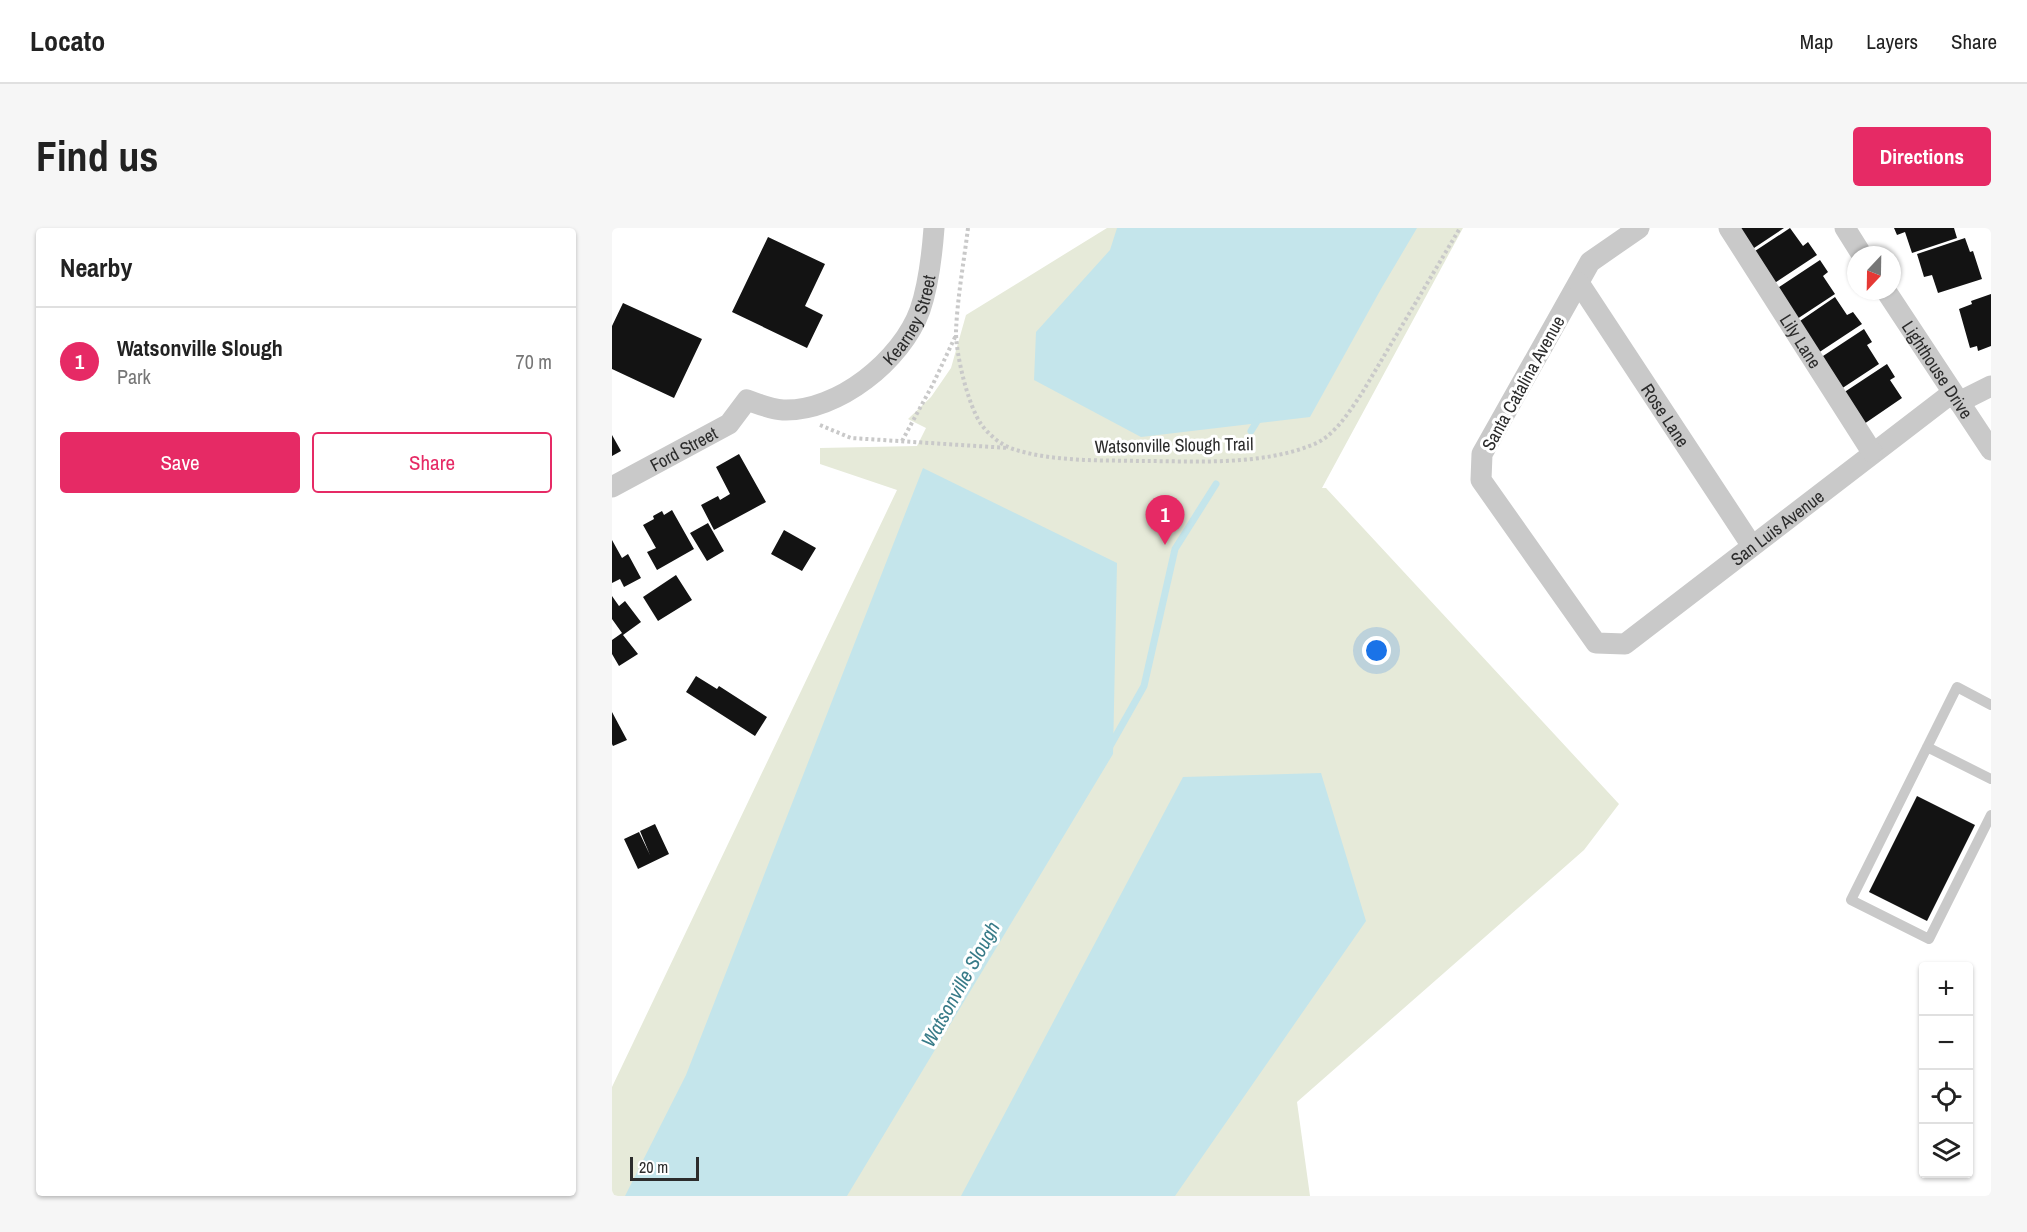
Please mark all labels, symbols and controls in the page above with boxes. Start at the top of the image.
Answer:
text: Locato [30,22,105,60]
text: Map [1800,27,1833,56]
text: Layers [1866,27,1918,56]
text: Share [1951,27,1997,56]
button: Directions [1853,127,1991,186]
text: Find us [36,128,158,184]
north arrow [1847,246,1901,300]
text: Nearby [60,250,132,285]
street label: Kearney Street [877,273,941,370]
street label: Lily Lane [1774,309,1828,373]
street label: Santa Catalina Avenue [1476,311,1570,455]
street label: Lighthouse Drive [1896,316,1979,423]
text: Watsonville Slough [117,333,283,363]
text: 1 [75,348,84,375]
text: 70 m [516,348,552,375]
text: Park [117,363,151,390]
street label: Rose Lane [1636,378,1696,452]
street label: Ford Street [645,420,721,477]
street label: Watsonville Slough Trail [1094,431,1254,459]
button: Save [60,432,300,493]
button: Share [312,432,552,493]
street label: San Luis Avenue [1725,484,1829,571]
pin: 1 [1146,496,1184,545]
your location [1362,636,1391,665]
water label: Watsonville Slough [914,916,1006,1052]
map controls [1919,962,1973,1178]
button: + [1919,962,1973,1016]
button: − [1919,1016,1973,1070]
button: locate [1919,1070,1973,1124]
button: layers [1919,1124,1973,1178]
scale bar [630,1154,699,1182]
text: 20 m [639,1156,668,1178]

